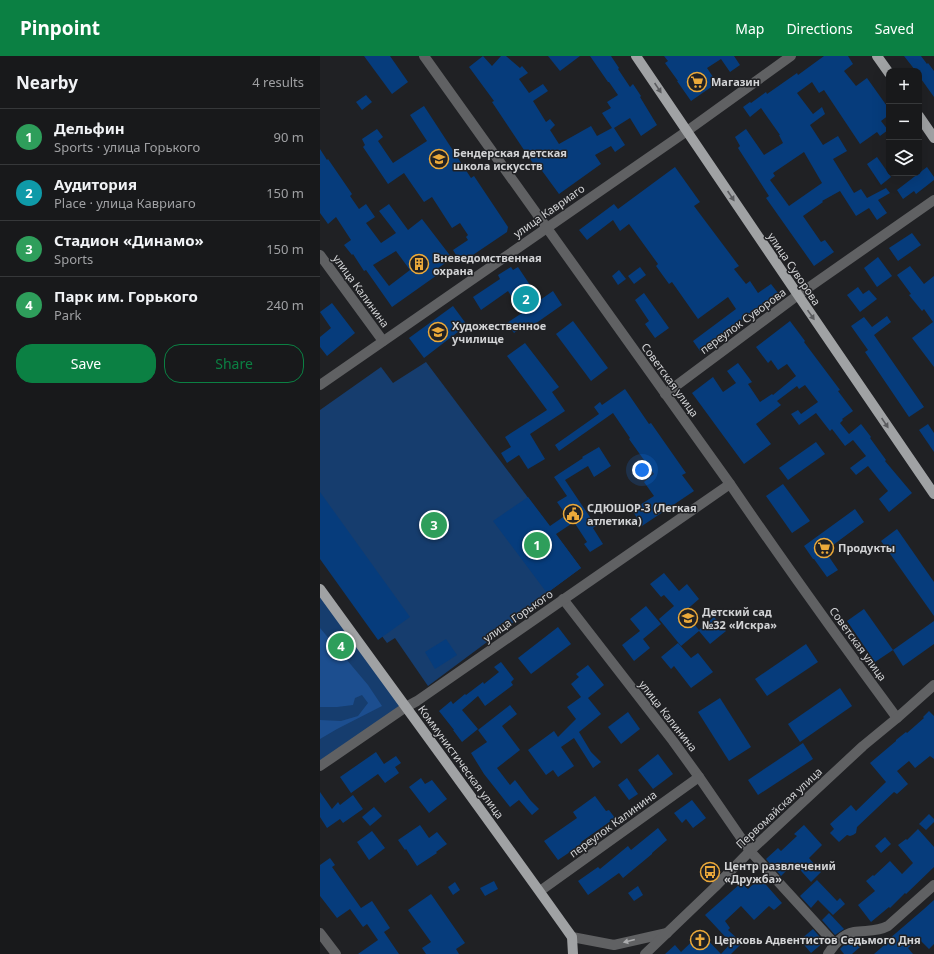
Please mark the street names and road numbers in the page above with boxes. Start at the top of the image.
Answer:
street label: улица Кавриаго [510,180,587,241]
street label: улица Суворова [764,229,824,308]
street label: улица Калинина [330,251,393,330]
street label: переулок Суворова [697,284,789,357]
street label: Советская улица [638,340,702,420]
street label: улица Горького [480,586,556,645]
street label: Советская улица [826,604,890,684]
street label: улица Калинина [636,677,701,754]
street label: Коммунистическая улица [415,702,508,821]
street label: Первомайская улица [732,764,825,851]
street label: переулок Калинина [566,787,659,860]

